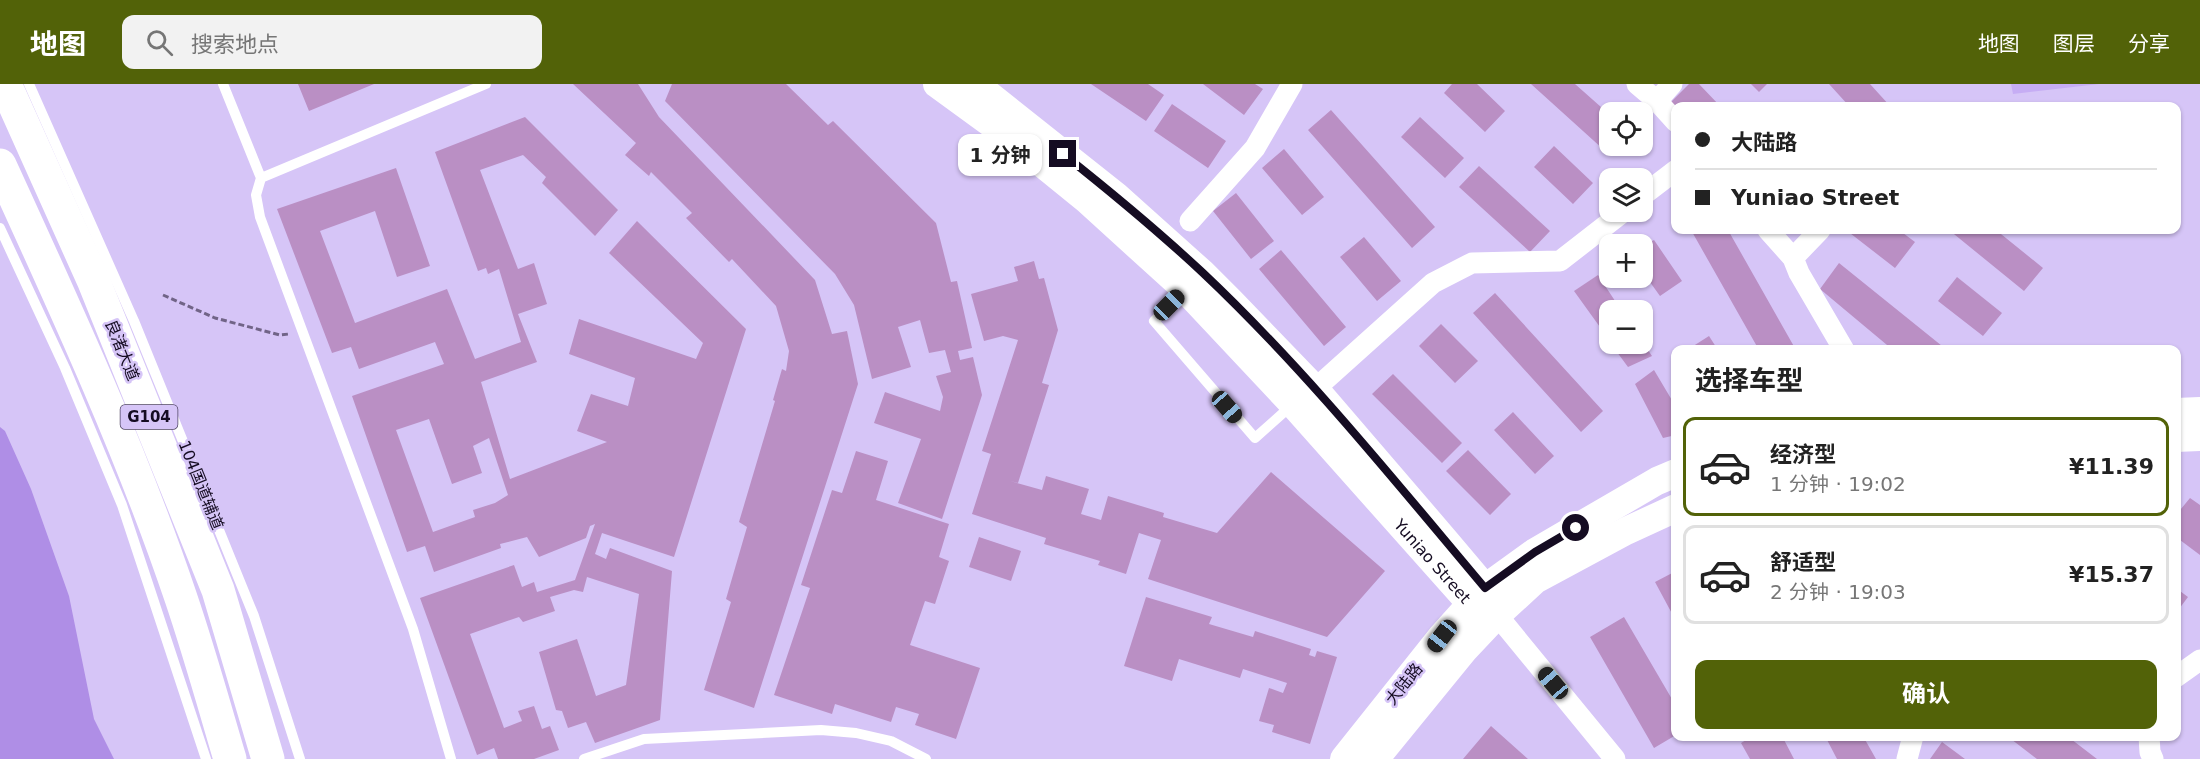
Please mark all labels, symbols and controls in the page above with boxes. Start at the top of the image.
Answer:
search box [122,15,542,69]
icon: search [143,26,176,59]
text: 地图 [30,28,86,61]
text: 搜索地点 [191,32,279,57]
text: 地图 [1978,32,2020,56]
text: 图层 [2053,32,2095,56]
text: 分享 [2128,32,2170,56]
map controls [1599,102,1653,354]
button: locate [1599,102,1653,156]
text: 大陆路 [1731,130,1797,155]
callout: 1 分钟 [958,133,1042,175]
route end [1049,140,1076,167]
text: 1 分钟 [970,143,1030,167]
button: layers [1599,168,1653,222]
text: Yuniao Street [1731,185,1899,210]
button: + [1599,234,1653,288]
car [1150,286,1188,324]
button: − [1599,300,1653,354]
street label: 良渚大道 [101,317,143,383]
text: 选择车型 [1695,365,1803,396]
car [1208,388,1246,426]
road number: G104 [120,405,178,429]
street label: 104国道辅道 [174,438,228,532]
icon: car [1698,440,1752,494]
text: 经济型 [1770,442,1836,467]
text: ¥11.39 [2069,454,2154,479]
text: 1 分钟 · 19:02 [1770,472,1906,496]
street label: Yuniao Street [1390,514,1475,607]
route start [1562,514,1589,541]
icon: car [1698,548,1752,602]
text: 舒适型 [1770,550,1836,575]
text: ¥15.37 [2069,562,2154,587]
text: 2 分钟 · 19:03 [1770,580,1906,604]
car [1424,616,1460,656]
street label: 大陆路 [1382,659,1426,709]
button: 确认 [1695,660,2157,729]
car [1535,663,1571,703]

